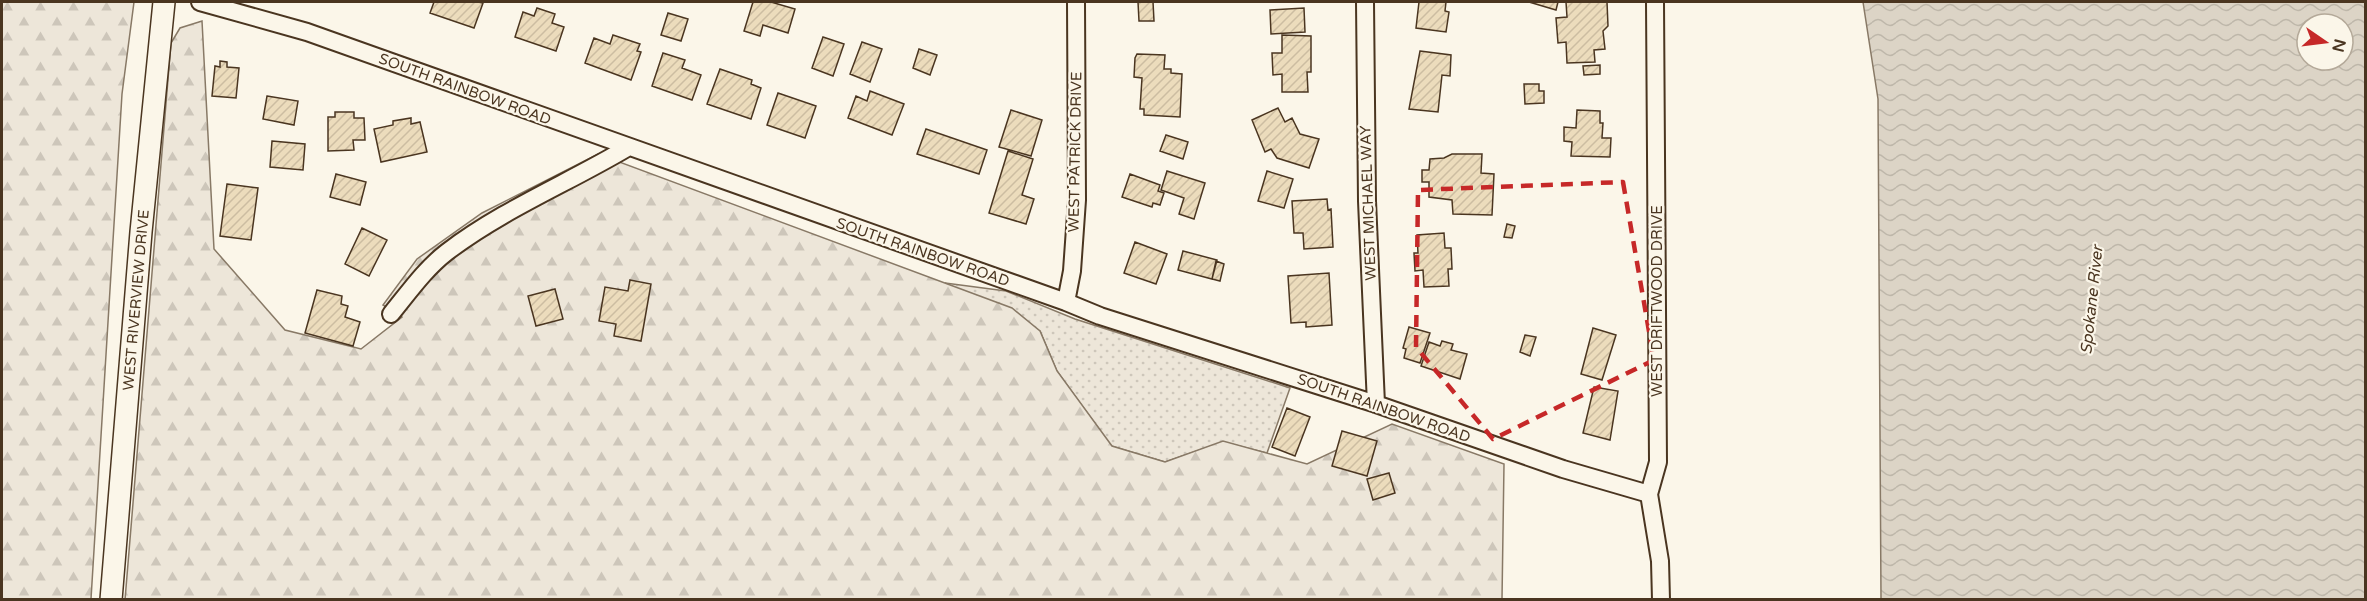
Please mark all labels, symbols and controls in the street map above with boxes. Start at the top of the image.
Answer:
north arrow [2295,12,2355,72]
text: N [2327,37,2350,54]
street label: SOUTH RAINBOW ROAD [376,49,554,129]
street label: WEST PATRICK DRIVE [1065,71,1085,233]
street label: WEST MICHAEL WAY [1356,125,1380,281]
street label: WEST DRIFTWOOD DRIVE [1648,205,1666,397]
street label: WEST RIVERVIEW DRIVE [119,209,153,391]
street label: SOUTH RAINBOW ROAD [834,214,1012,290]
water label: Spokane River [2076,243,2108,355]
street label: SOUTH RAINBOW ROAD [1295,370,1473,446]

